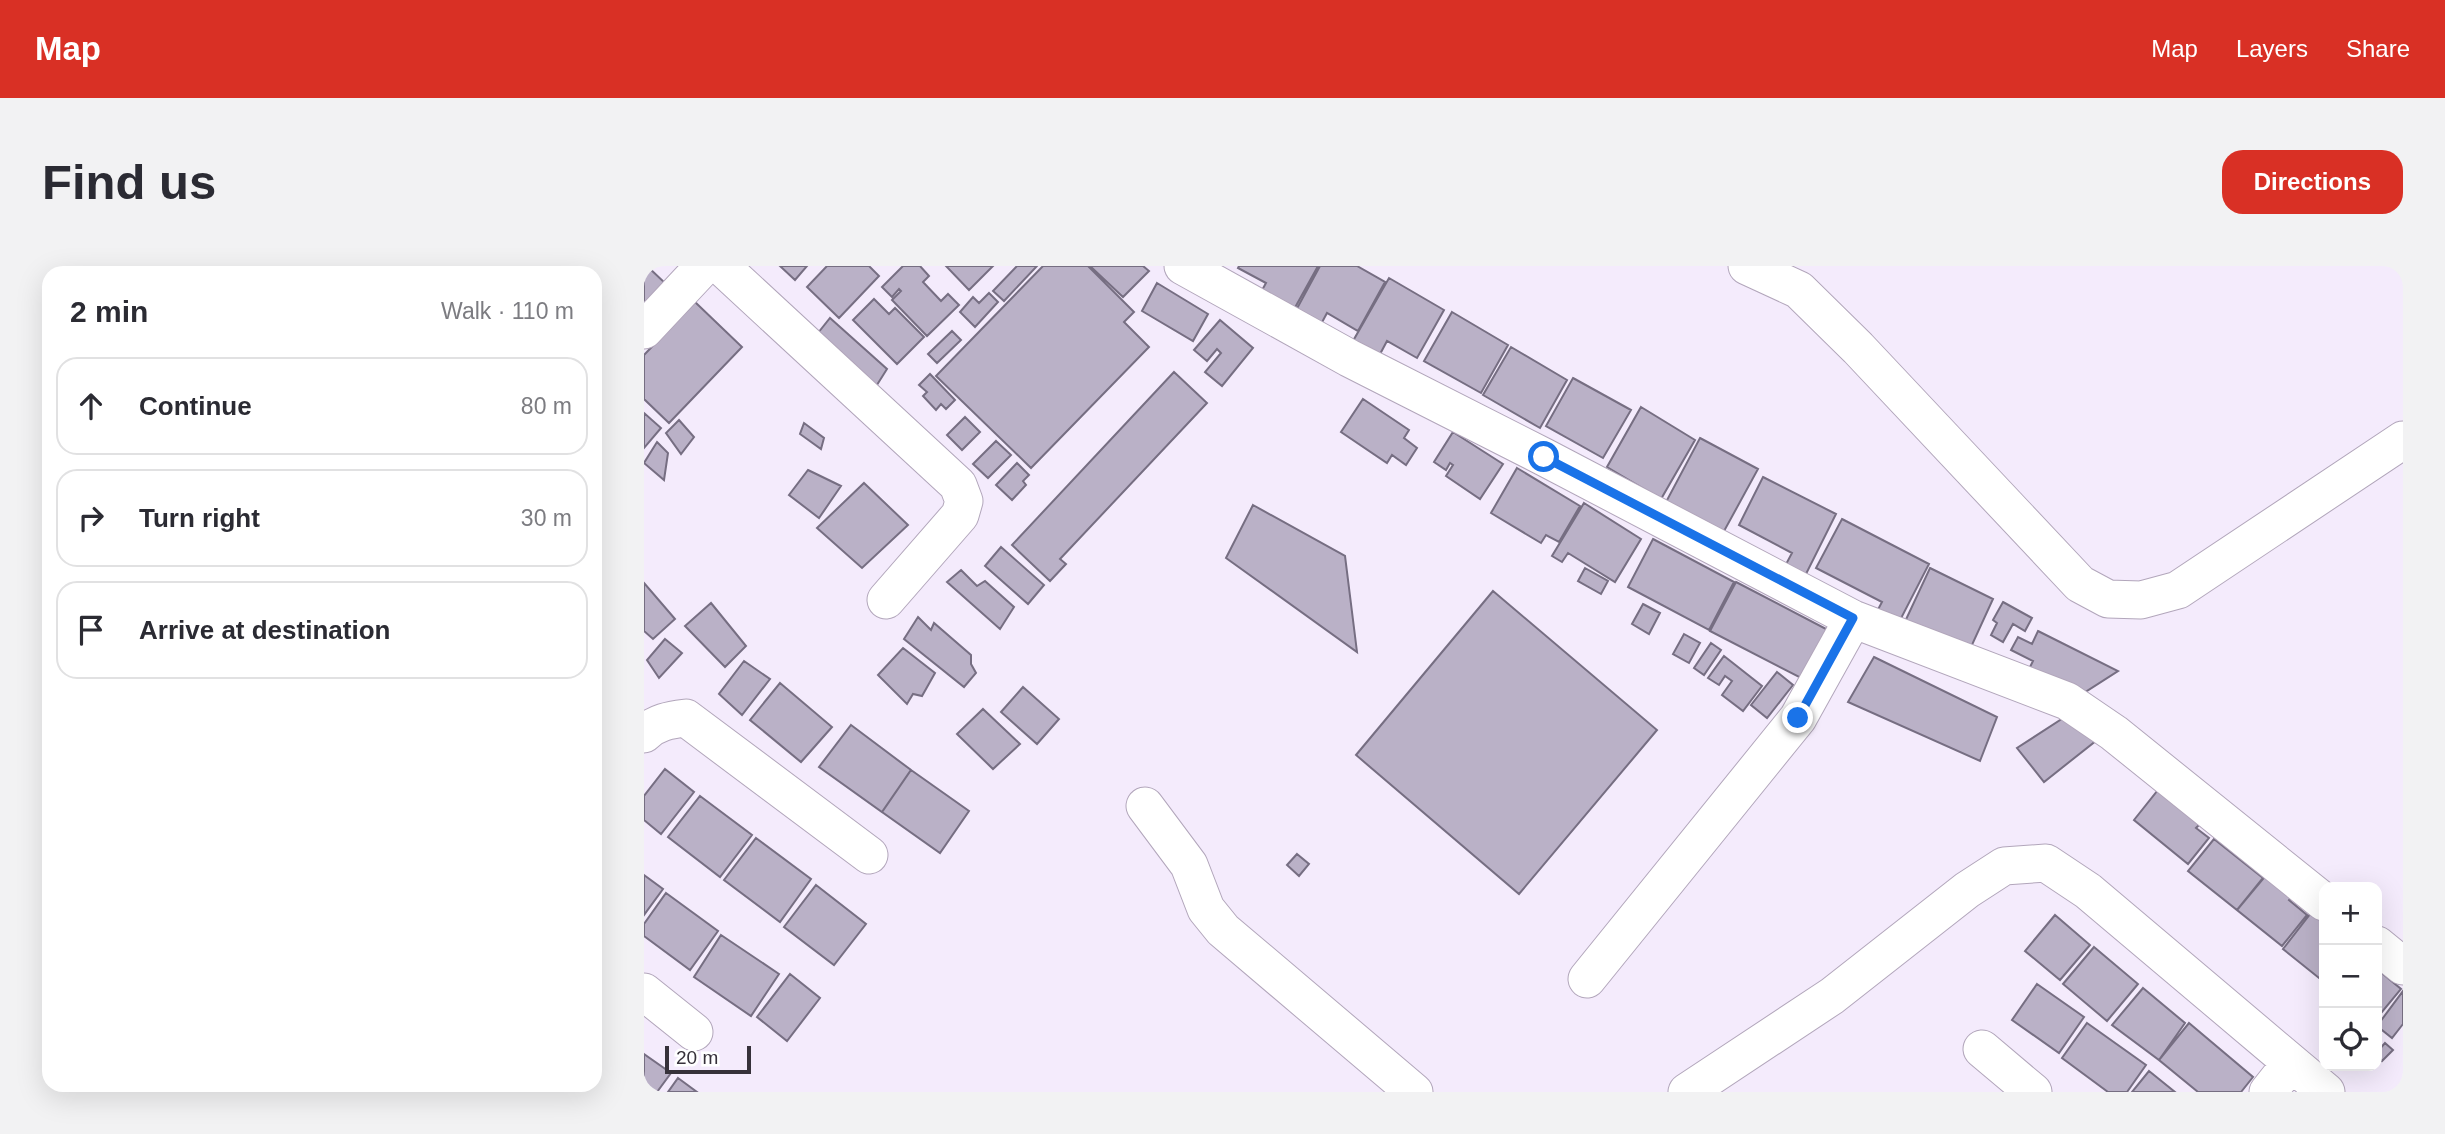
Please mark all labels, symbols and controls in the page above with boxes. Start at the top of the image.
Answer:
text: Map [35,30,101,67]
text: Map [2151,35,2198,62]
text: Layers [2236,35,2308,62]
text: Share [2346,35,2410,62]
button: Directions [2222,150,2403,214]
text: Find us [42,155,216,209]
text: 2 min [70,295,148,328]
text: Walk · 110 m [441,298,574,324]
icon: ahead [72,387,110,425]
text: Continue [139,391,252,421]
text: 80 m [521,393,572,419]
route start [1528,441,1559,472]
icon: right [72,499,110,537]
text: Turn right [139,503,260,533]
text: 30 m [521,505,572,531]
icon: arrive [72,611,110,649]
text: Arrive at destination [139,615,390,645]
route end [1782,702,1813,733]
map controls [2319,882,2382,1071]
button: + [2319,882,2382,945]
button: − [2319,945,2382,1008]
button: locate [2319,1008,2382,1071]
scale bar [665,1043,751,1075]
text: 20 m [676,1047,718,1068]

